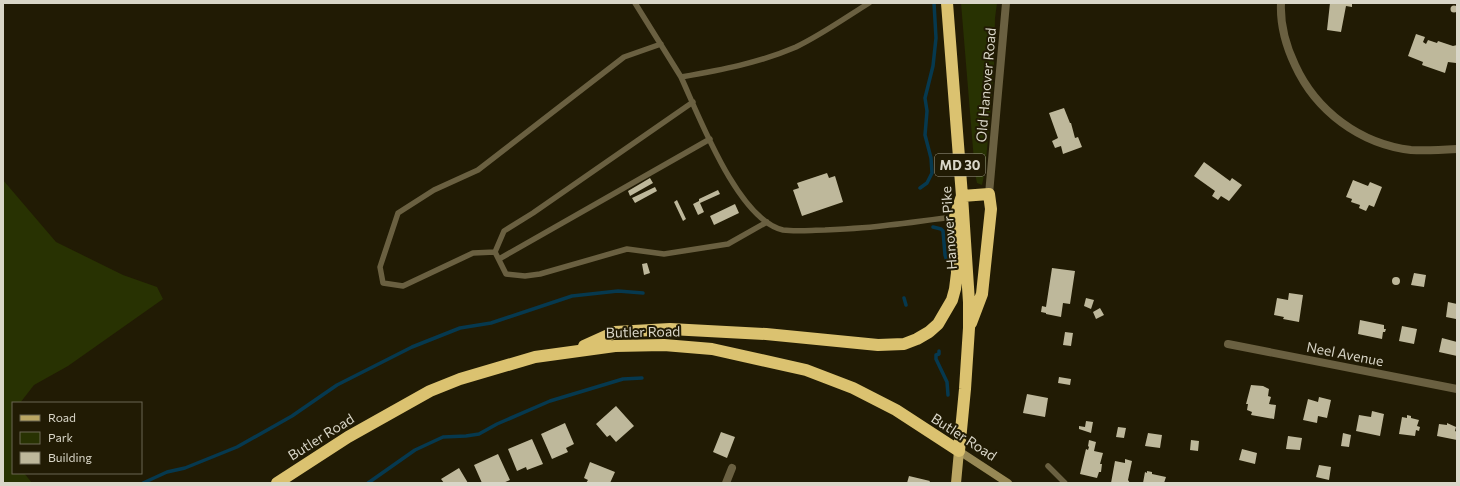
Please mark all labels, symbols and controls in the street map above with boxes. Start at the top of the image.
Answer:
street label: Old Hanover Road [972,27,999,143]
road number: MD 30 [935,154,985,176]
street label: Hanover Pike [937,186,960,270]
street label: Butler Road [606,322,680,341]
street label: Neel Avenue [1305,338,1385,369]
legend [12,402,142,474]
street label: Butler Road [928,409,1000,464]
text: Road [48,410,76,424]
street label: Butler Road [285,410,357,464]
text: Park [48,430,74,444]
text: Building [48,450,92,464]

